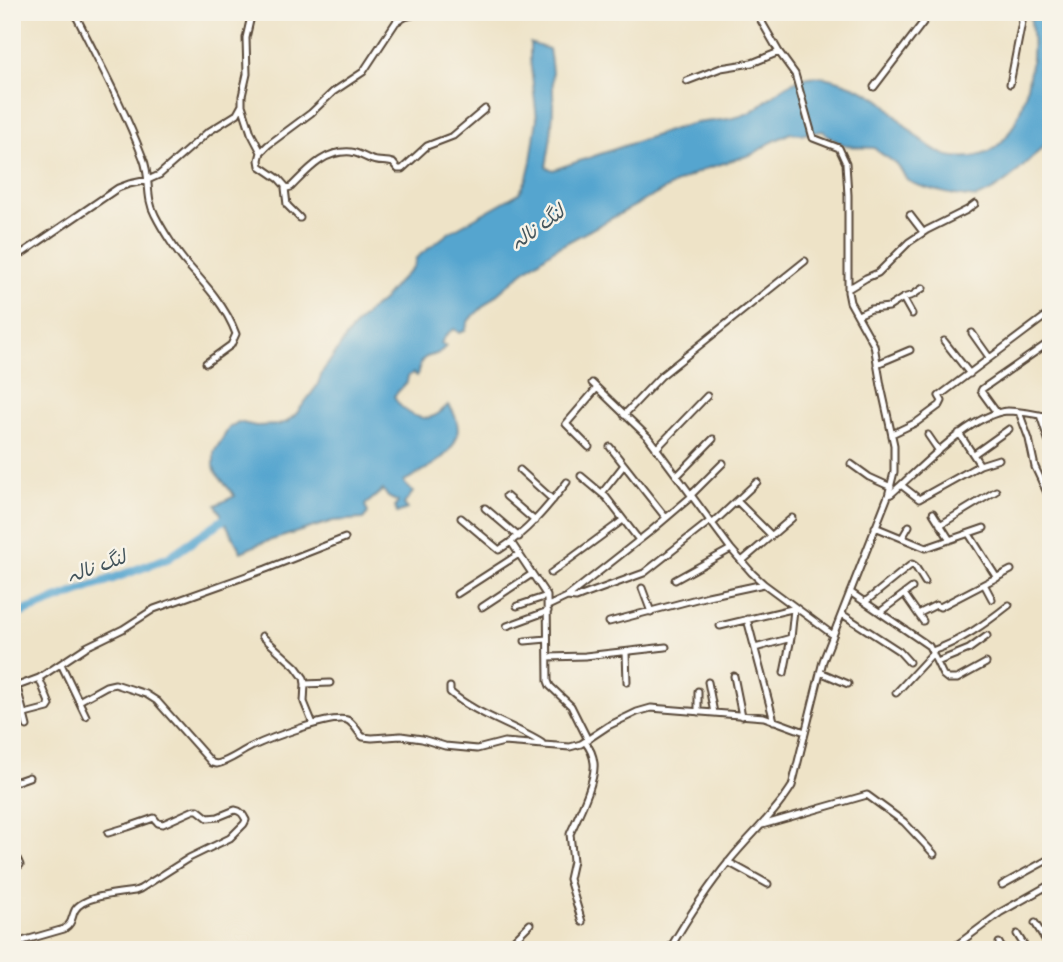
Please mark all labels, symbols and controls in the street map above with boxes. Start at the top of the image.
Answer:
water label: لنگ نالہ [505,198,571,255]
water label: لنگ نالہ [63,543,131,588]

